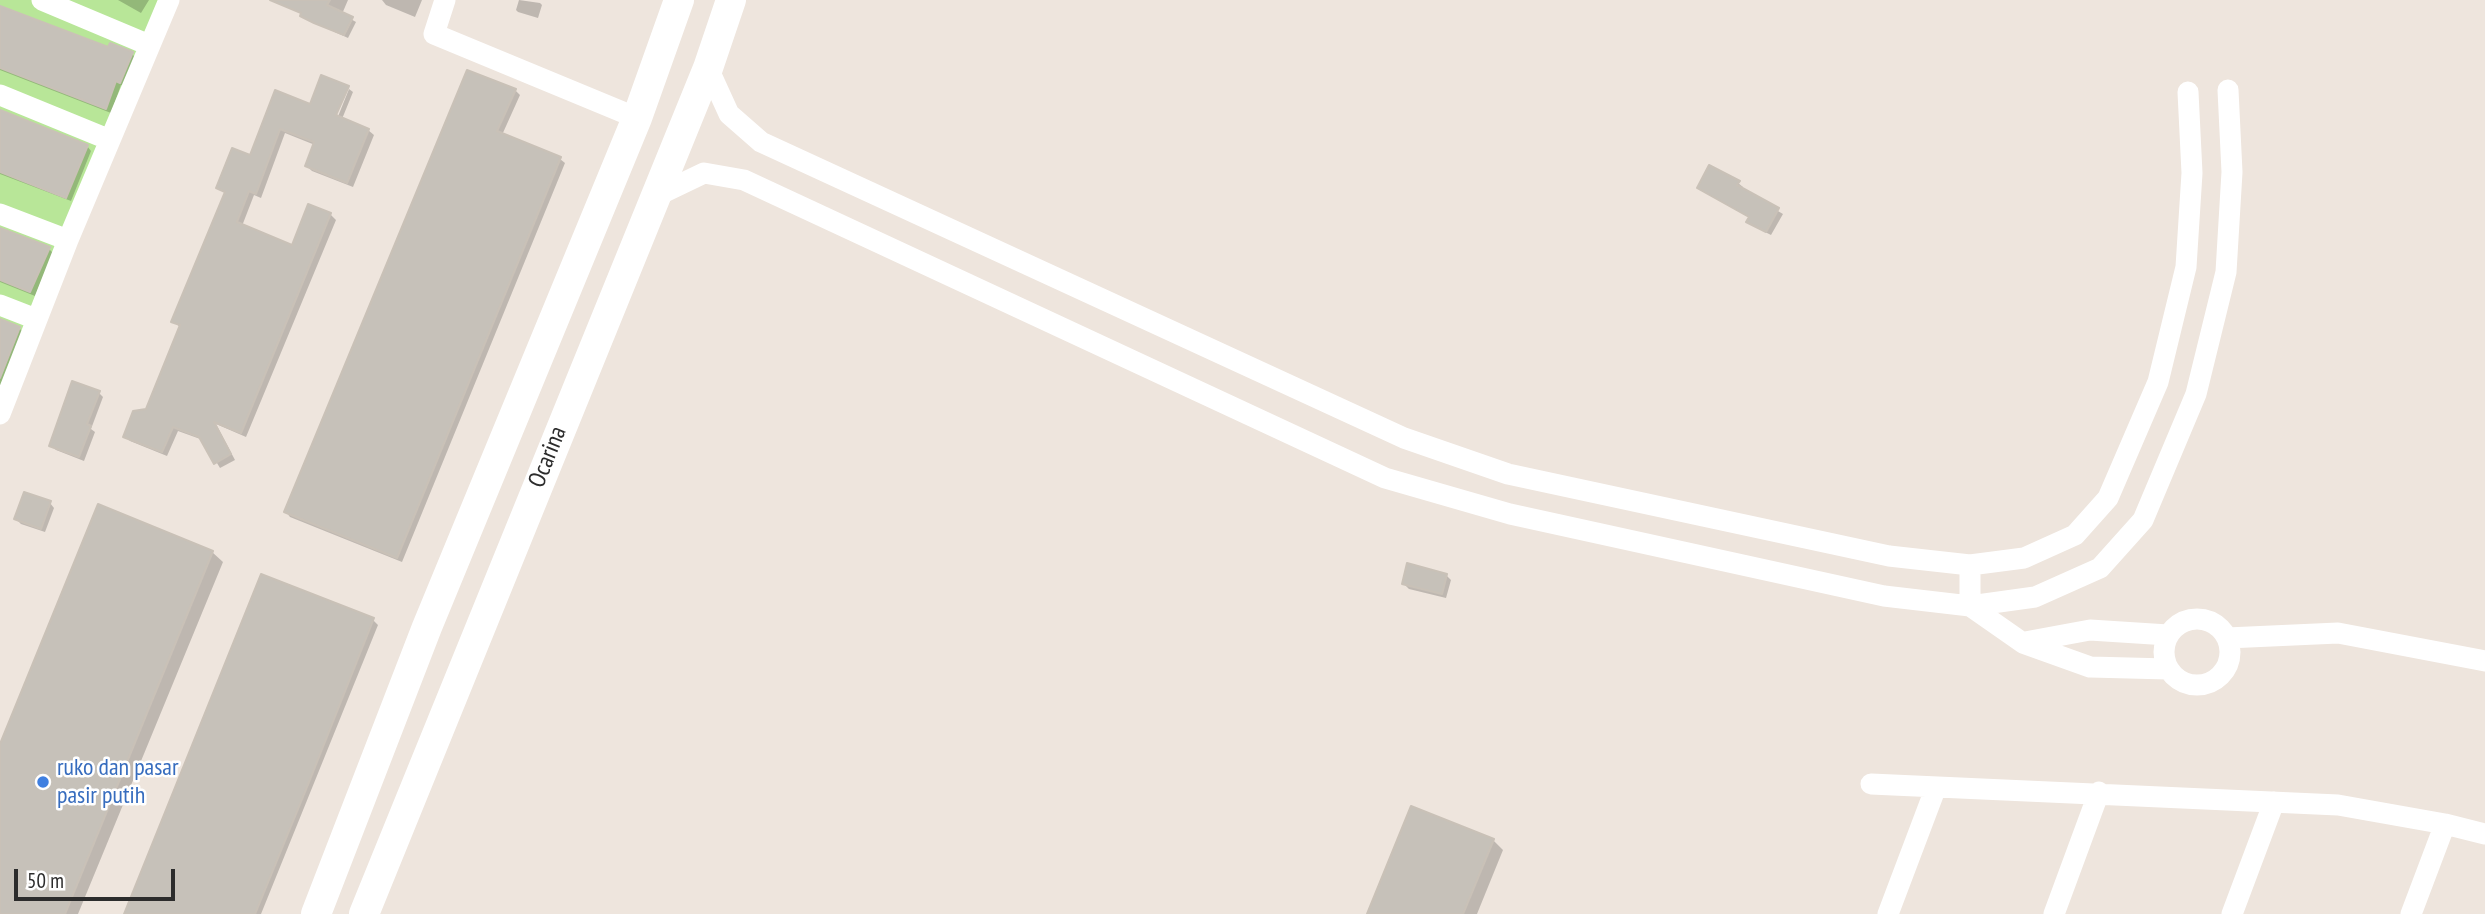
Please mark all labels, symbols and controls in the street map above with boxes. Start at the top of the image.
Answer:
street label: Ocarina [523,422,573,492]
place label: ruko dan pasar pasir putih [57,754,178,810]
marker: ruko dan pasar pasir putih [35,774,51,790]
scale bar [18,855,178,899]
text: 50 m [27,867,64,894]

